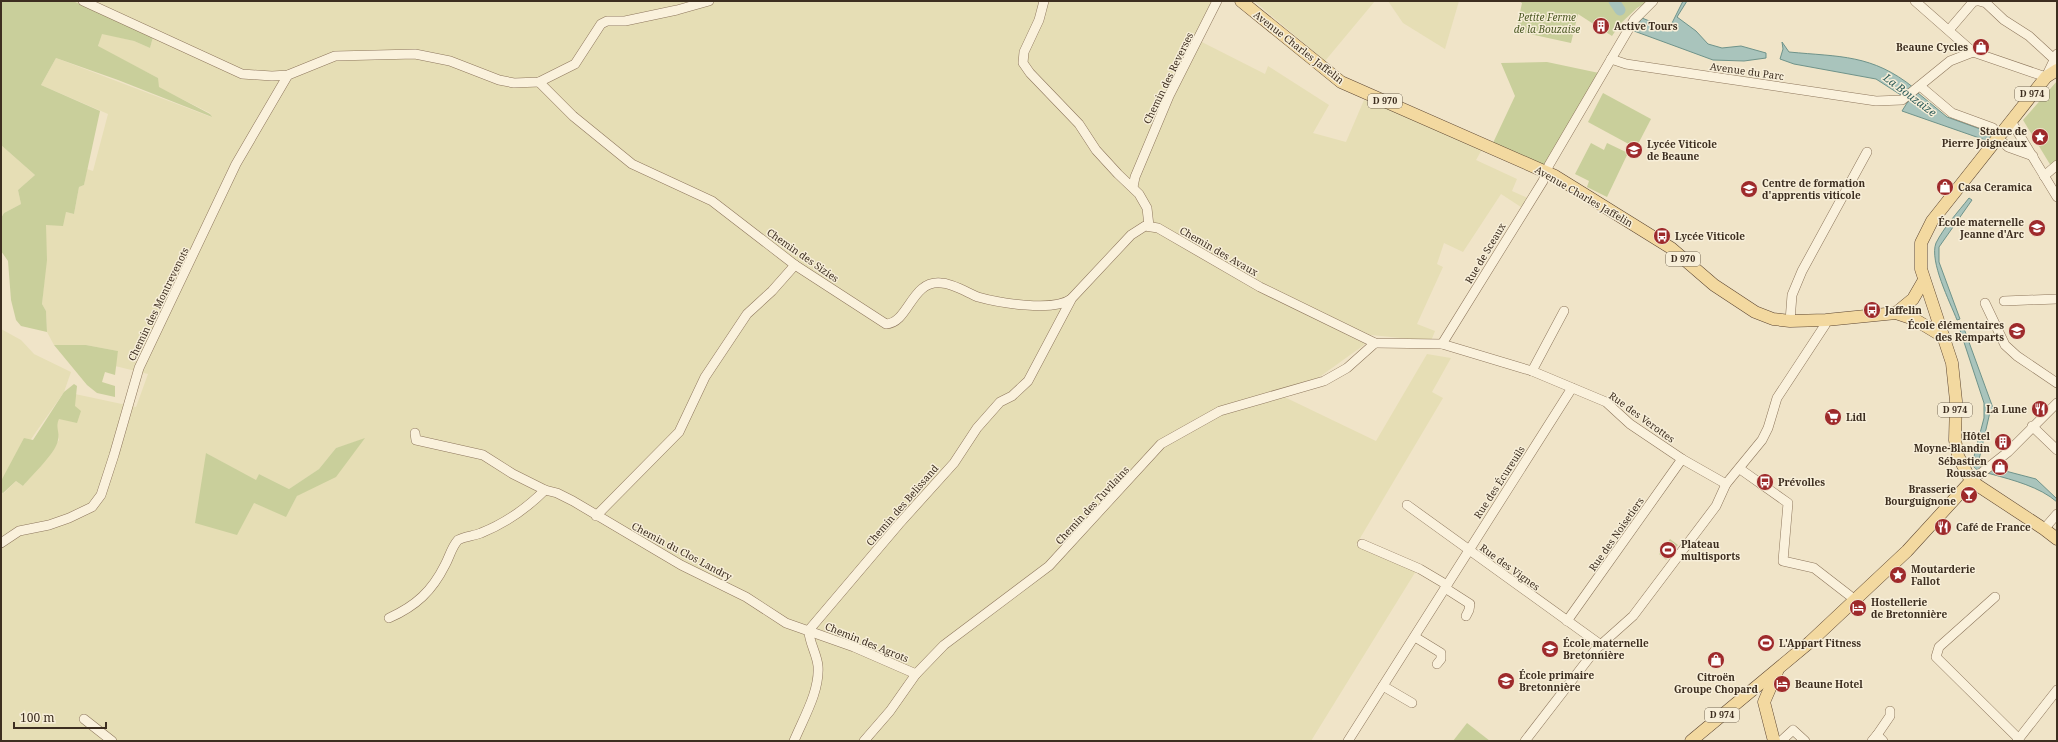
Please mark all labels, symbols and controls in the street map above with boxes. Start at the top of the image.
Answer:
street label: Avenue Charles Jaffelin [1251,7,1348,87]
park label: Petite Ferme de la Bouzaise [1514,10,1580,36]
building icon: Active Tours [1591,16,1611,36]
place label: Active Tours [1614,19,1678,33]
street label: Chemin des Reverses [1140,29,1196,126]
shop icon: Beaune Cycles [1971,37,1991,57]
place label: Beaune Cycles [1896,40,1968,54]
street label: Avenue du Parc [1709,59,1785,83]
water label: La Bouzaize [1880,69,1940,120]
road number: D 974 [2015,87,2049,101]
road number: D 970 [1368,94,1402,108]
place label: Statue de Pierre Joigneaux [1942,124,2028,150]
place icon: Statue de Pierre Joigneaux [2030,127,2050,147]
place label: Lycée Viticole de Beaune [1647,137,1717,163]
school or university icon: Lycée Viticole de Beaune [1624,140,1644,160]
street label: Avenue Charles Jaffelin [1532,162,1636,230]
place label: Centre de formation d'apprentis viticole [1762,176,1866,202]
shop icon: Casa Ceramica [1935,177,1955,197]
school or university icon: Centre de formation d'apprentis viticole [1739,179,1759,199]
place label: Casa Ceramica [1958,180,2032,194]
place label: École maternelle Jeanne d'Arc [1938,215,2024,241]
school or university icon: École maternelle Jeanne d'Arc [2027,218,2047,238]
street label: Rue de Sceaux [1461,220,1509,286]
street label: Chemin des Avaux [1177,223,1261,279]
street label: Chemin des Sizies [764,225,842,285]
bus stop icon: Lycée Viticole [1652,226,1672,246]
place label: Lycée Viticole [1675,229,1745,243]
street label: Chemin des Montrevenots [124,244,192,363]
road number: D 970 [1666,252,1700,266]
bus stop icon: Jaffelin [1862,300,1882,320]
place label: Jaffelin [1884,303,1922,317]
place label: École élémentaires des Remparts [1908,318,2004,344]
school or university icon: École élémentaires des Remparts [2007,321,2027,341]
street label: Rue des Verottes [1606,388,1678,446]
restaurant icon: La Lune [2030,399,2050,419]
place label: La Lune [1986,402,2027,416]
road number: D 974 [1938,403,1972,417]
supermarket icon: Lidl [1823,407,1843,427]
place label: Lidl [1846,410,1867,424]
place label: Hôtel Moyne-Blandin [1914,429,1990,455]
building icon: Hôtel Moyne-Blandin [1993,432,2013,452]
street label: Rue des Écureuils [1470,442,1528,521]
place label: Sébastien Roussac [1938,454,1987,480]
shop icon: Sébastien Roussac [1990,457,2010,477]
street label: Chemin des Belissand [863,461,941,549]
street label: Chemin des Tuvilains [1052,462,1132,547]
bus stop icon: Prévolles [1755,472,1775,492]
place label: Prévolles [1778,475,1825,489]
place label: Brasserie Bourguignone [1885,482,1956,508]
bar icon: Brasserie Bourguignone [1959,485,1979,505]
street label: Rue des Noisetiers [1585,494,1647,574]
restaurant icon: Café de France [1933,517,1953,537]
street label: Chemin du Clos Landry [629,519,735,584]
place label: Café de France [1956,520,2031,534]
place label: Plateau multisports [1681,537,1740,563]
street label: Rue des Vignes [1477,540,1543,594]
sports icon: Plateau multisports [1658,540,1678,560]
place label: Moutarderie Fallot [1911,562,1976,588]
place icon: Moutarderie Fallot [1888,565,1908,585]
place label: Hostellerie de Bretonnière [1871,595,1947,621]
hotel icon: Hostellerie de Bretonnière [1848,598,1868,618]
street label: Chemin des Agrots [823,619,911,665]
sports icon: L'Appart Fitness [1756,633,1776,653]
place label: École maternelle Bretonnière [1563,636,1649,662]
place label: L'Appart Fitness [1779,636,1861,650]
school or university icon: École maternelle Bretonnière [1540,639,1560,659]
shop icon: Citroën Groupe Chopard [1706,650,1726,670]
place label: École primaire Bretonnière [1519,668,1595,694]
place label: Citroën Groupe Chopard [1674,670,1759,696]
school or university icon: École primaire Bretonnière [1496,671,1516,691]
hotel icon: Beaune Hotel [1772,674,1792,694]
place label: Beaune Hotel [1795,677,1863,691]
scale bar [14,704,106,730]
road number: D 974 [1705,708,1739,722]
text: 100 m [20,709,55,726]

